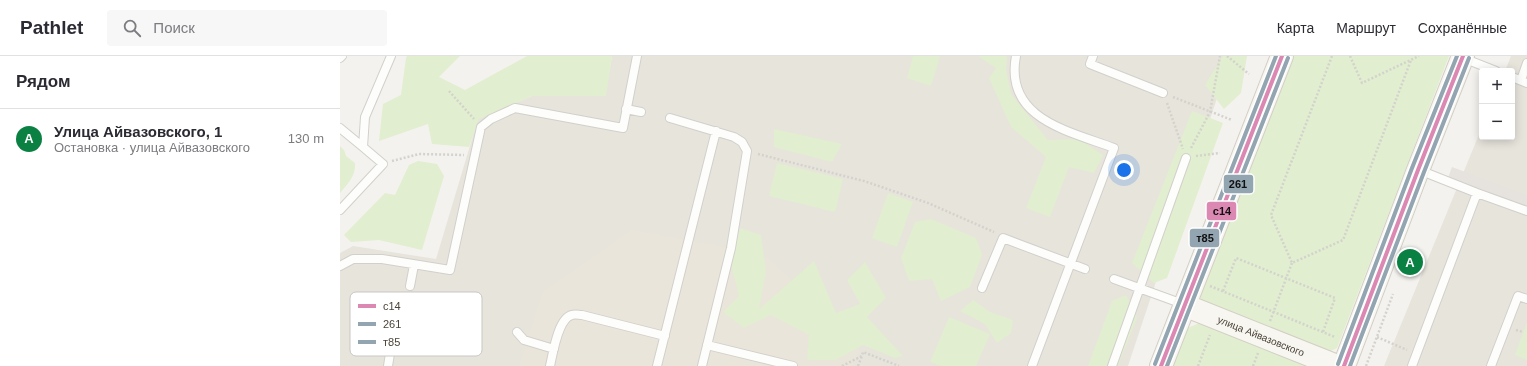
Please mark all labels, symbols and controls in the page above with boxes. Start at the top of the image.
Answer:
search box [107,10,387,46]
text: Pathlet [20,17,83,38]
icon: search [121,17,143,39]
text: Поиск [153,19,195,36]
text: Карта [1277,20,1314,36]
text: Маршрут [1336,20,1396,36]
text: Сохранённые [1418,20,1507,36]
map controls [1479,68,1515,140]
button: + [1479,68,1515,104]
text: Рядом [16,72,71,91]
button: − [1479,104,1515,140]
text: Улица Айвазовского, 1 [54,123,222,140]
text: A [24,131,34,146]
text: 130 m [288,131,324,146]
text: Остановка · улица Айвазовского [54,140,250,155]
your location [1114,160,1134,180]
line badge: 261 [1223,174,1254,194]
text: 261 [1229,178,1247,190]
line badge: с14 [1206,201,1237,221]
text: с14 [1213,205,1232,217]
line badge: т85 [1189,228,1220,248]
text: т85 [1196,232,1214,244]
pin: A [1397,247,1423,277]
legend [350,292,482,356]
text: с14 [383,300,401,312]
street label: улица Айвазовского [1216,313,1307,358]
text: 261 [383,318,401,330]
text: т85 [383,336,400,348]

